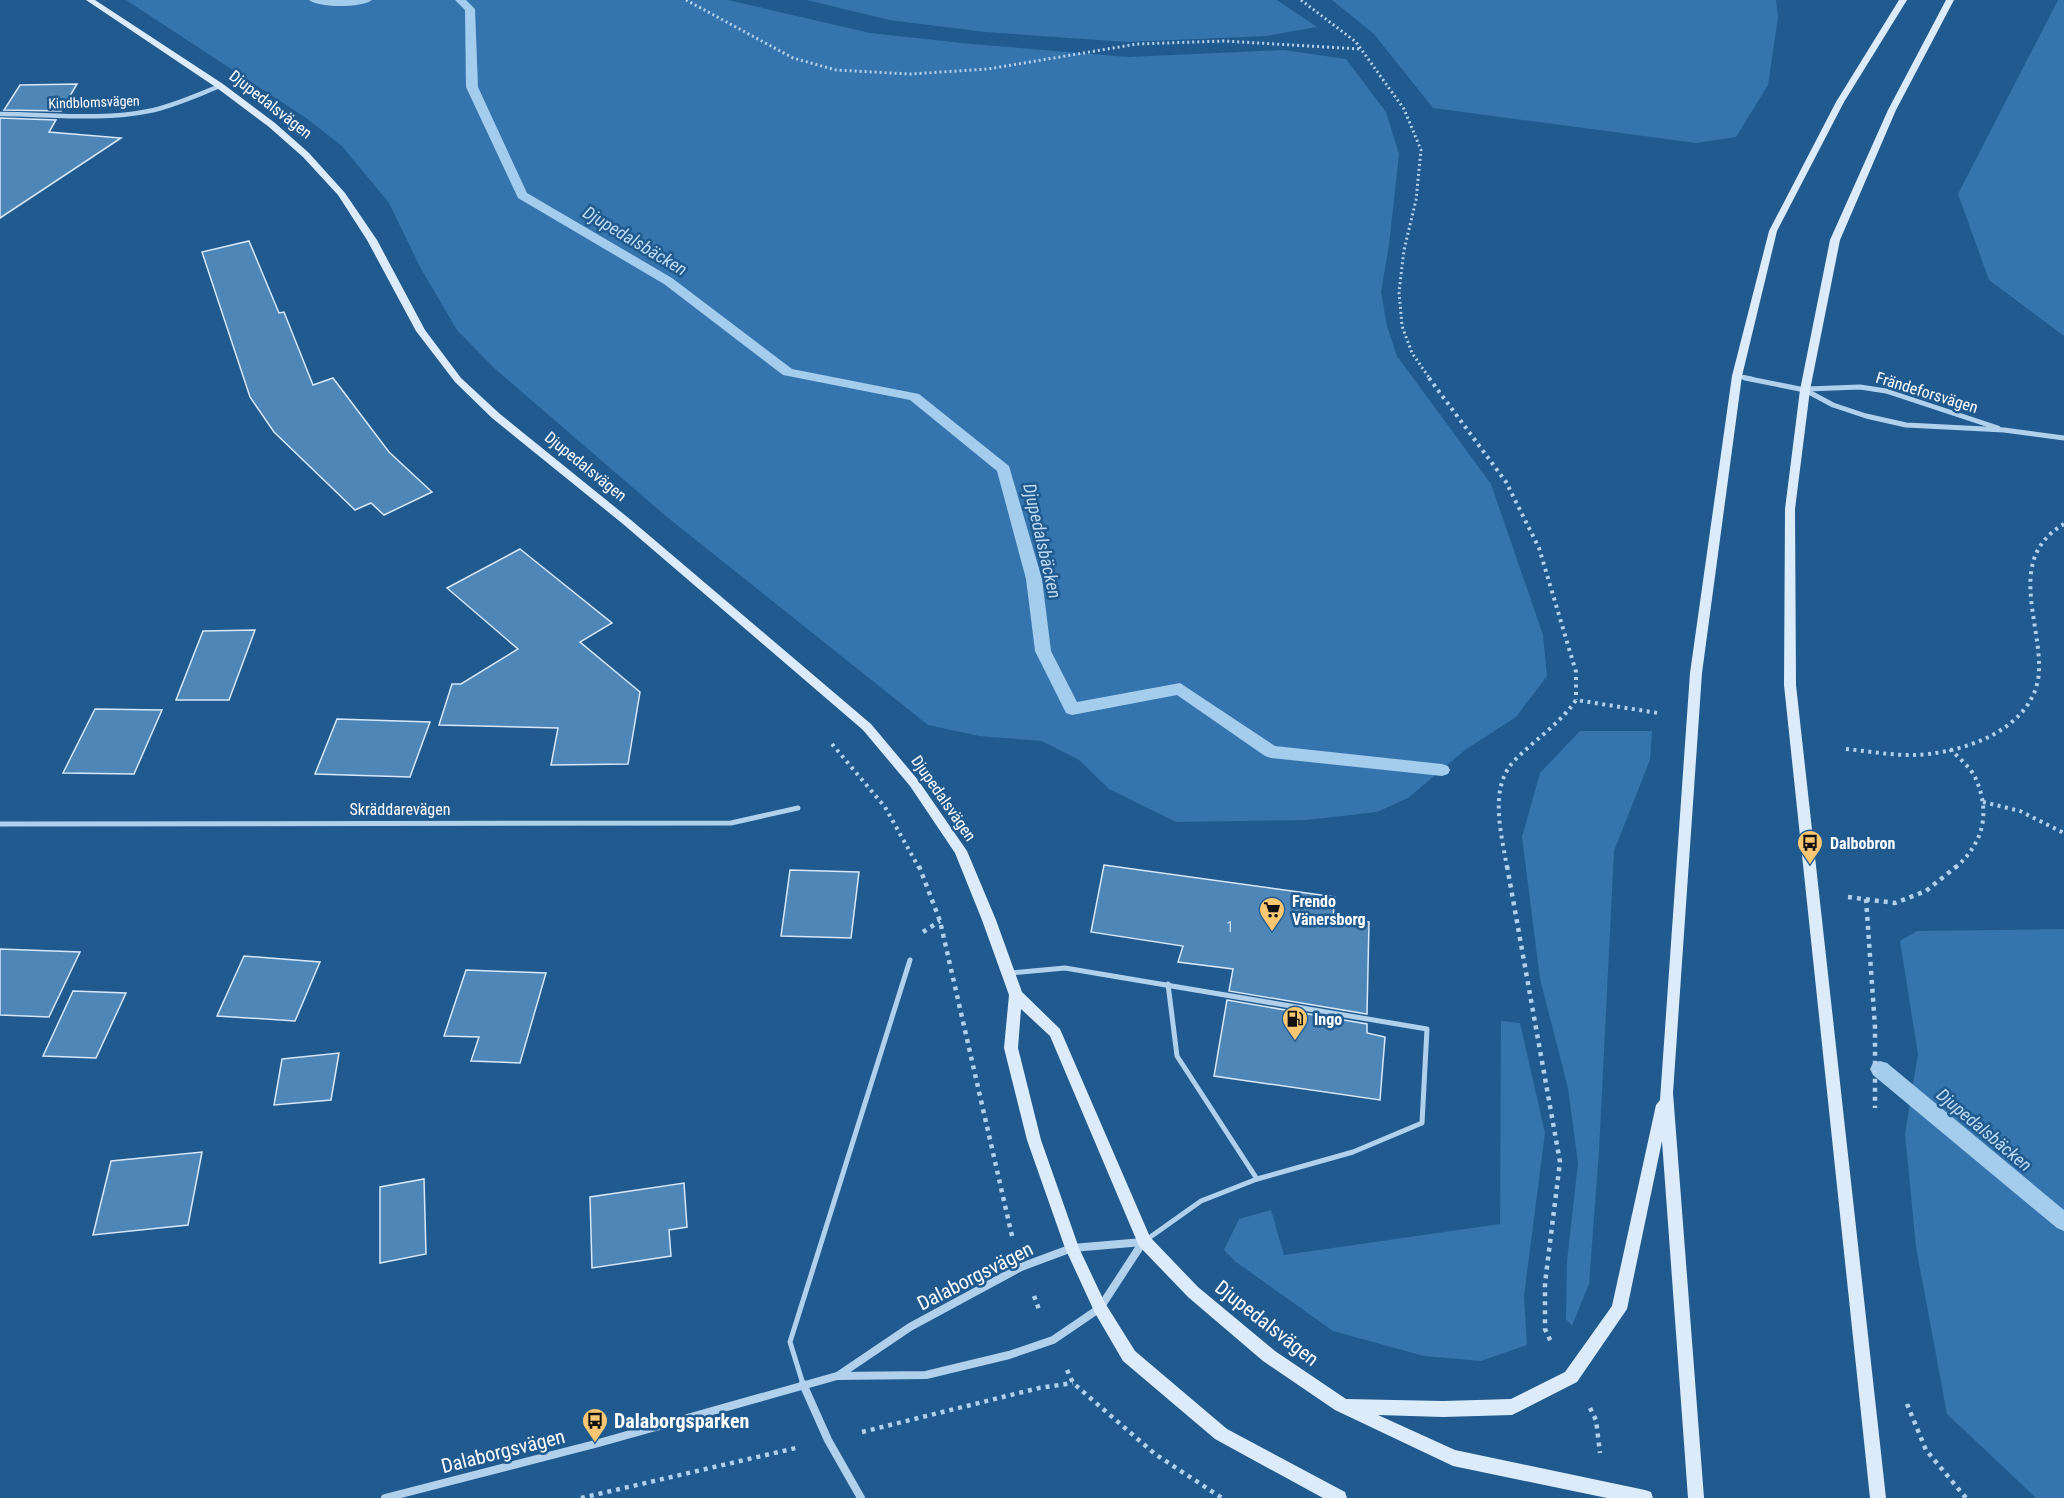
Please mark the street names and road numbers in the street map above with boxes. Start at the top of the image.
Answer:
street label: Djupedalsvägen [225,66,316,143]
street label: Kindblomsvägen [48,92,140,112]
street label: Frändeforsvägen [1874,368,1980,417]
street label: Djupedalsvägen [541,428,631,505]
street label: Djupedalsvägen [907,752,980,845]
street label: Skräddarevägen [350,800,450,819]
street label: Dalaborgsvägen [913,1237,1037,1315]
street label: Djupedalsvägen [1210,1275,1324,1371]
street label: Dalaborgsvägen [439,1424,567,1478]

